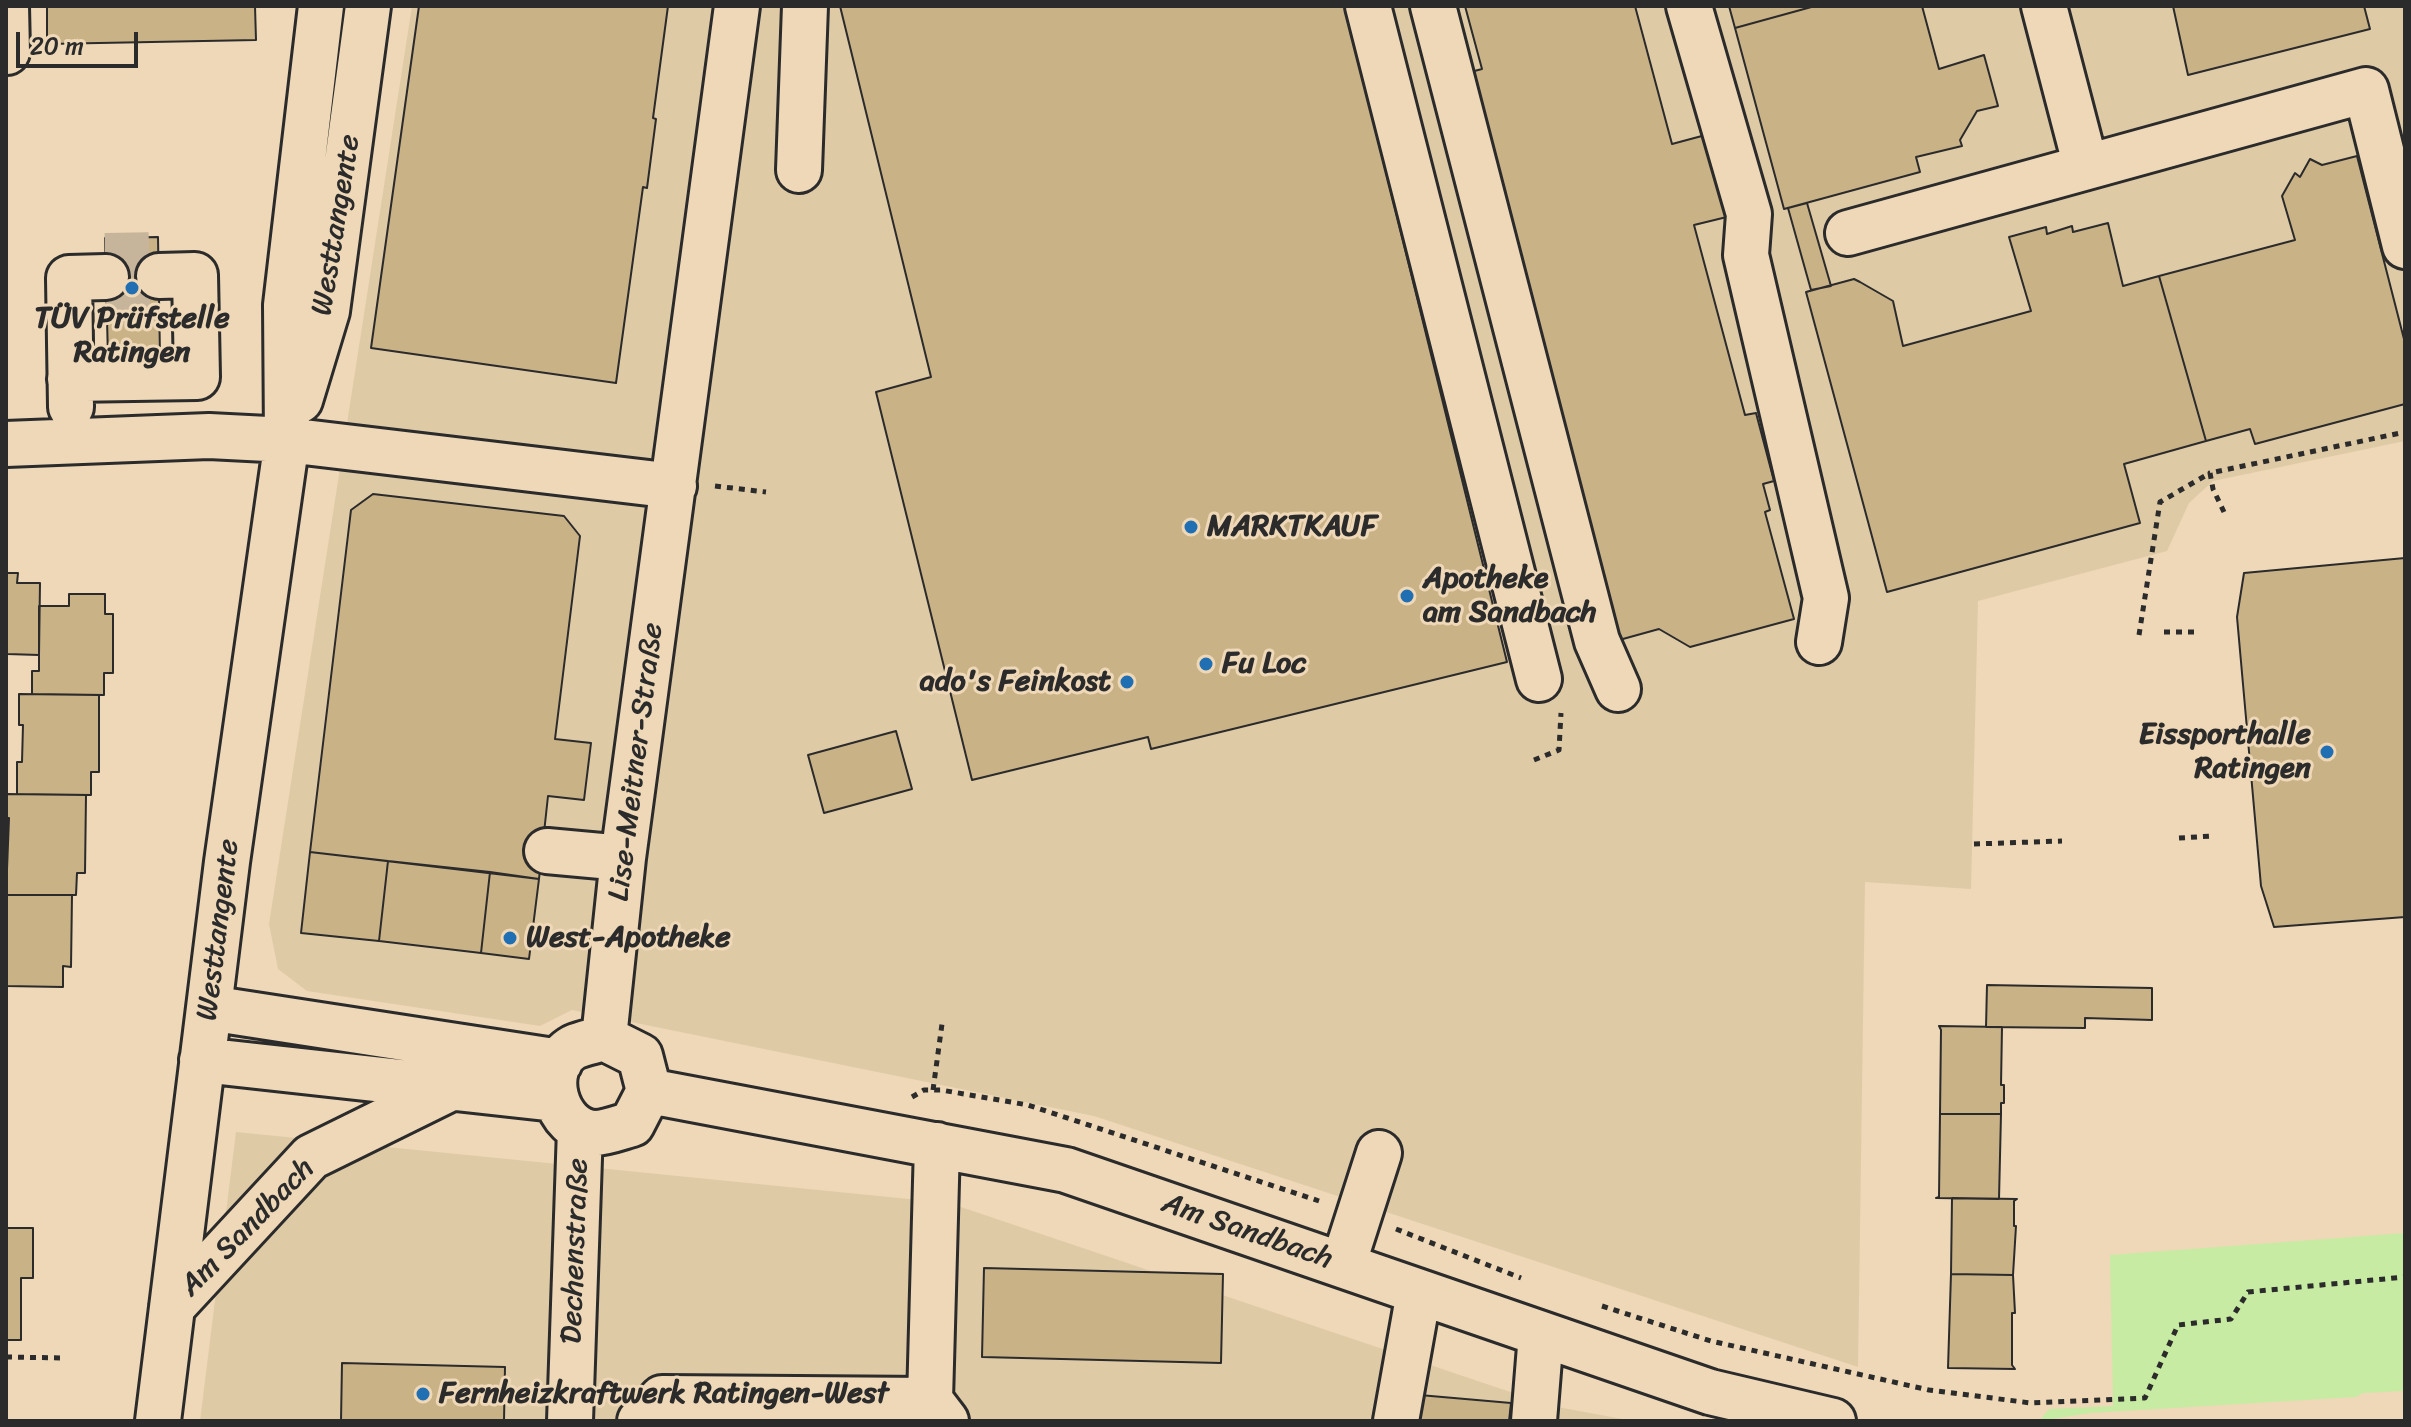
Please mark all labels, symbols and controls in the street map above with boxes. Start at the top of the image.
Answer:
scale bar [20,16,142,66]
text: 20 m [30,25,84,67]
street label: Westtangente [305,132,369,318]
marker: TÜV Prüfstelle Ratingen [123,279,141,297]
place label: TÜV Prüfstelle Ratingen [34,301,230,372]
place label: MARKTKAUF [1207,509,1377,545]
marker: MARKTKAUF [1182,518,1200,536]
place label: Apotheke am Sandbach [1423,561,1597,632]
marker: Apotheke am Sandbach [1398,587,1416,605]
street label: Lise-Meitner-Straße [602,621,672,903]
place label: Fu Loc [1222,646,1306,682]
marker: Fu Loc [1197,655,1215,673]
place label: ado's Feinkost [920,664,1111,700]
marker: ado's Feinkost [1118,673,1136,691]
place label: Eissporthalle Ratingen [2139,717,2311,788]
marker: Eissporthalle Ratingen [2318,743,2336,761]
street label: Westtangente [190,837,248,1023]
place label: West-Apotheke [526,920,731,956]
marker: West-Apotheke [501,929,519,947]
street label: Am Sandbach [173,1151,323,1305]
street label: Dechenstraße [555,1157,597,1345]
street label: Am Sandbach [1157,1186,1337,1278]
place label: Fernheizkraftwerk Ratingen-West [439,1376,889,1412]
marker: Fernheizkraftwerk Ratingen-West [414,1385,432,1403]

